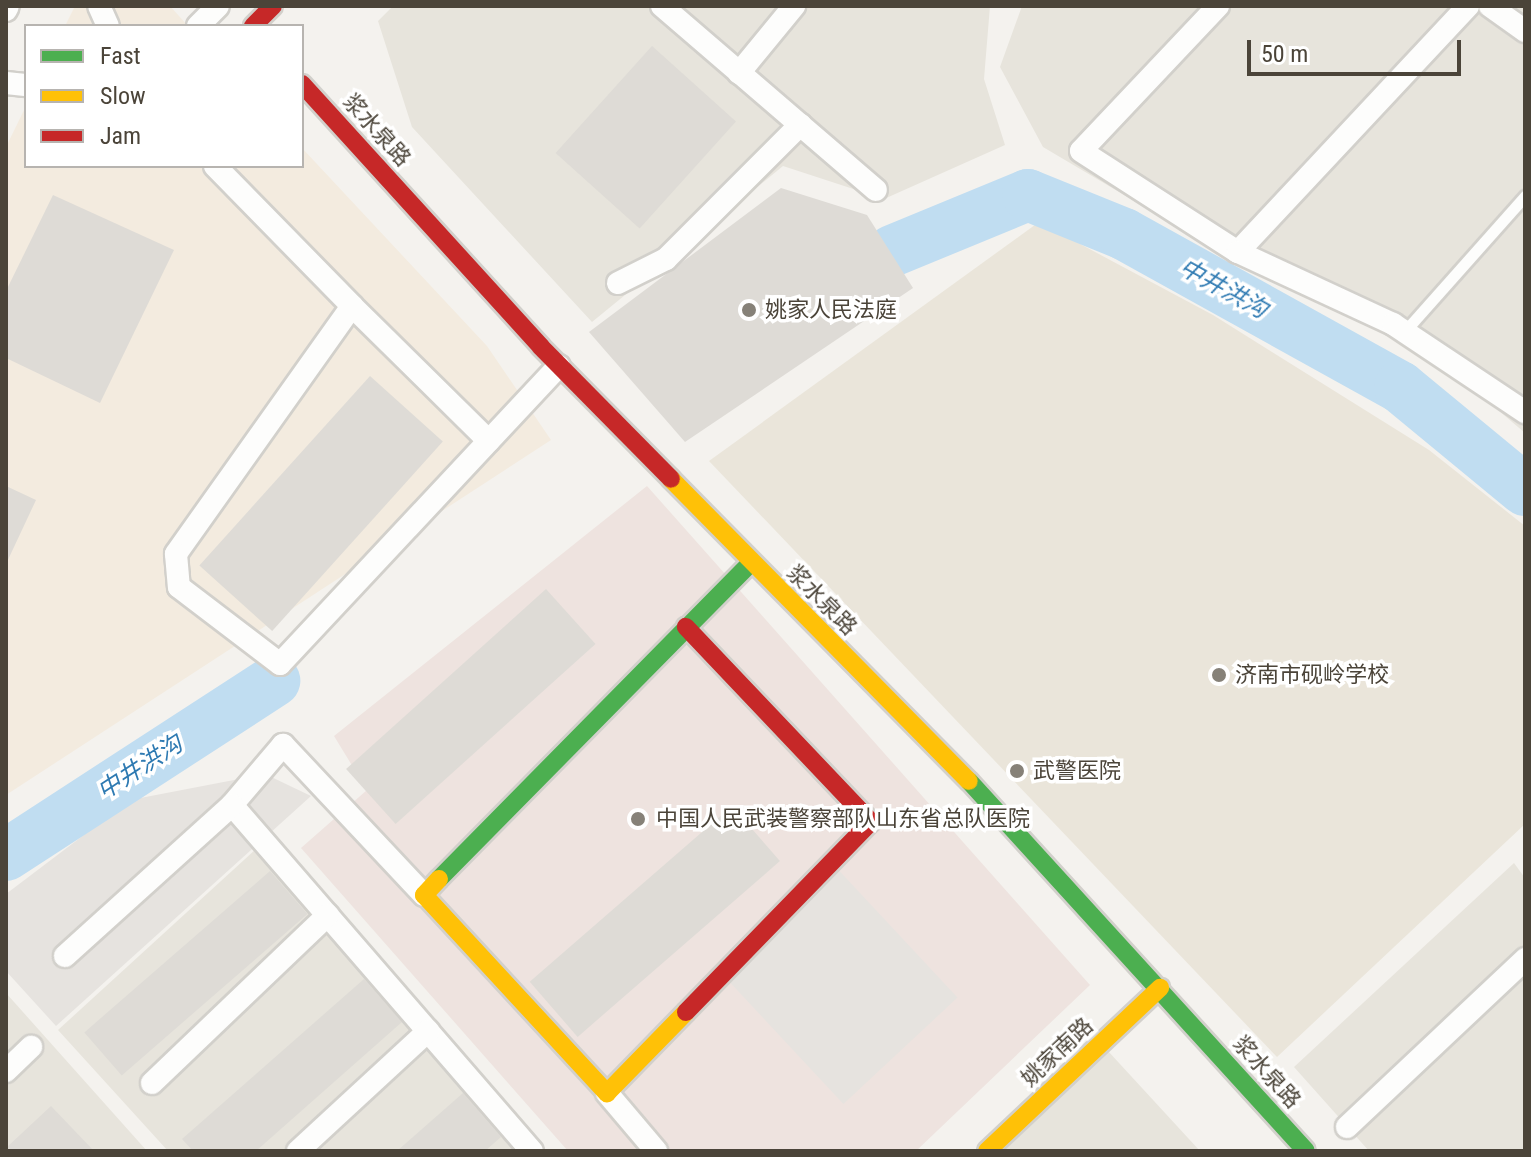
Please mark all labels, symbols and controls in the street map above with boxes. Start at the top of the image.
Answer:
legend [24,24,304,168]
scale bar [1251,24,1465,74]
text: 50 m [1261,40,1308,68]
text: Fast [100,42,141,70]
text: Slow [100,82,146,110]
street label: 浆水泉路 [338,88,416,172]
text: Jam [100,122,141,150]
water label: 中井洪沟 [1174,253,1272,325]
place label: 姚家人民法庭 [765,297,897,323]
marker: 姚家人民法庭 [740,301,758,319]
street label: 浆水泉路 [782,560,862,640]
place label: 济南市砚岭学校 [1235,662,1389,688]
marker: 济南市砚岭学校 [1210,666,1228,684]
water label: 中井洪沟 [92,730,188,806]
place label: 武警医院 [1033,758,1121,784]
marker: 武警医院 [1008,762,1026,780]
place label: 中国人民武装警察部队山东省总队医院 [656,806,1030,832]
marker: 中国人民武装警察部队山东省总队医院 [627,808,649,830]
street label: 姚家南路 [1016,1012,1098,1092]
street label: 浆水泉路 [1228,1030,1306,1114]

